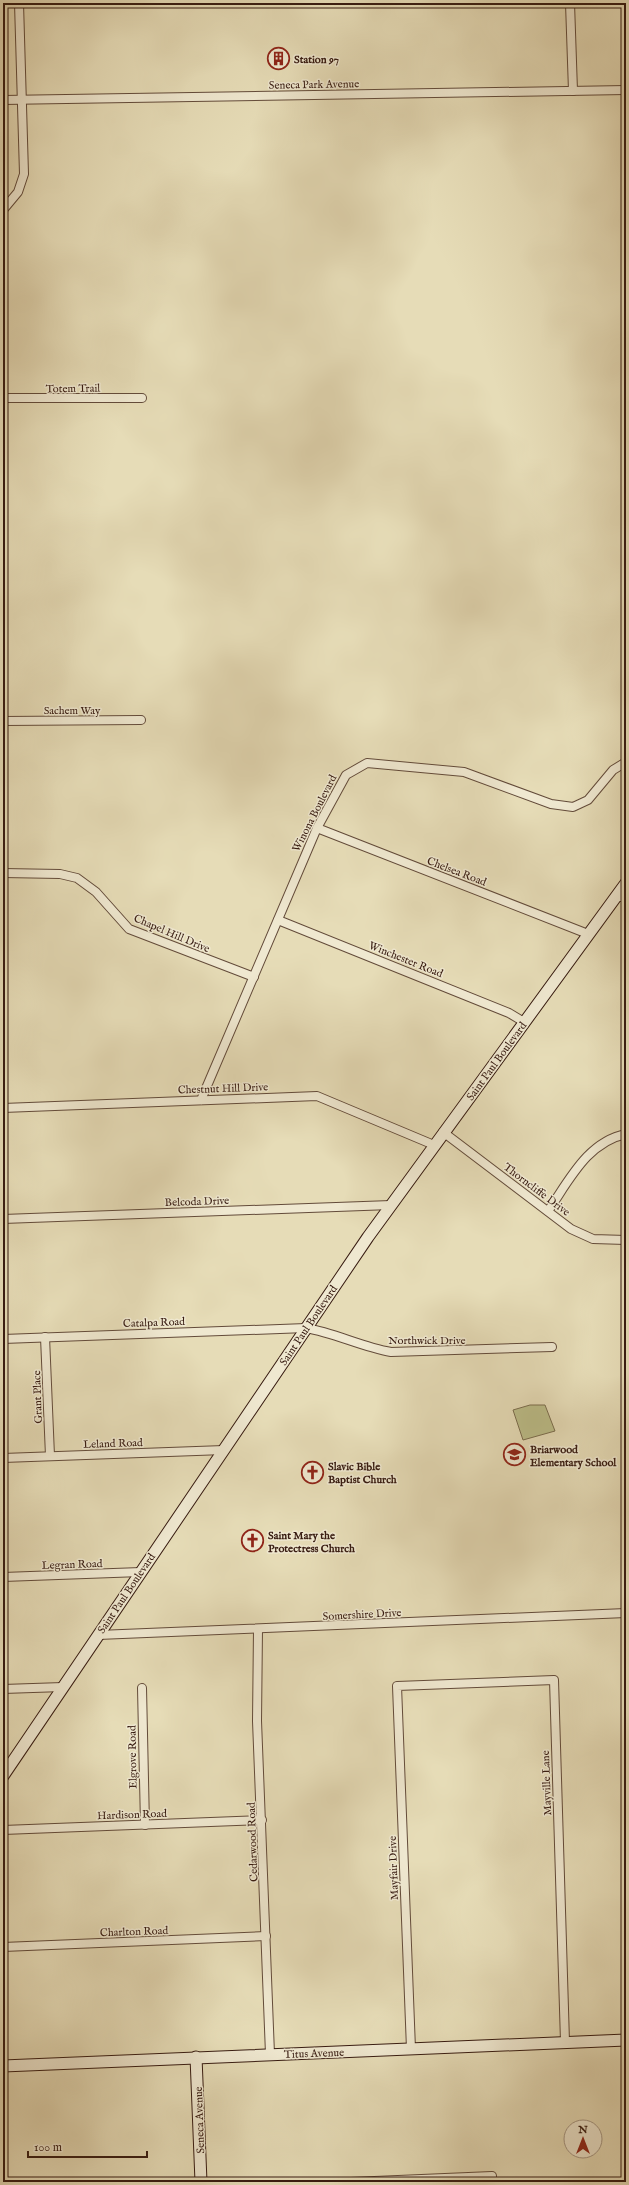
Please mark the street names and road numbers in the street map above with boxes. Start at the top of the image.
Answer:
street label: Seneca Park Avenue [269,77,359,93]
street label: Totem Trail [46,382,100,396]
street label: Sachem Way [44,704,101,718]
street label: Winona Boulevard [289,772,340,854]
street label: Chelsea Road [425,854,489,890]
street label: Chapel Hill Drive [131,912,212,956]
street label: Winchester Road [366,939,445,981]
street label: Saint Paul Boulevard [464,1019,530,1104]
street label: Chestnut Hill Drive [178,1080,268,1098]
street label: Thorncliffe Drive [500,1160,573,1219]
street label: Belcoda Drive [165,1194,230,1210]
street label: Saint Paul Boulevard [277,1283,341,1368]
street label: Catalpa Road [123,1315,185,1331]
street label: Northwick Drive [388,1334,466,1348]
street label: Grant Place [30,1370,46,1424]
street label: Leland Road [83,1436,143,1452]
street label: Saint Paul Boulevard [95,1551,159,1636]
street label: Legran Road [41,1557,103,1573]
street label: Somershire Drive [322,1606,402,1624]
street label: Elgrove Road [125,1725,141,1789]
street label: Mayville Lane [539,1750,555,1816]
street label: Cedarwood Road [245,1802,261,1882]
street label: Hardison Road [97,1807,167,1823]
street label: Mayfair Drive [386,1836,402,1900]
street label: Charlton Road [100,1924,169,1940]
street label: Titus Avenue [284,2046,344,2062]
street label: Seneca Avenue [192,2086,208,2154]

